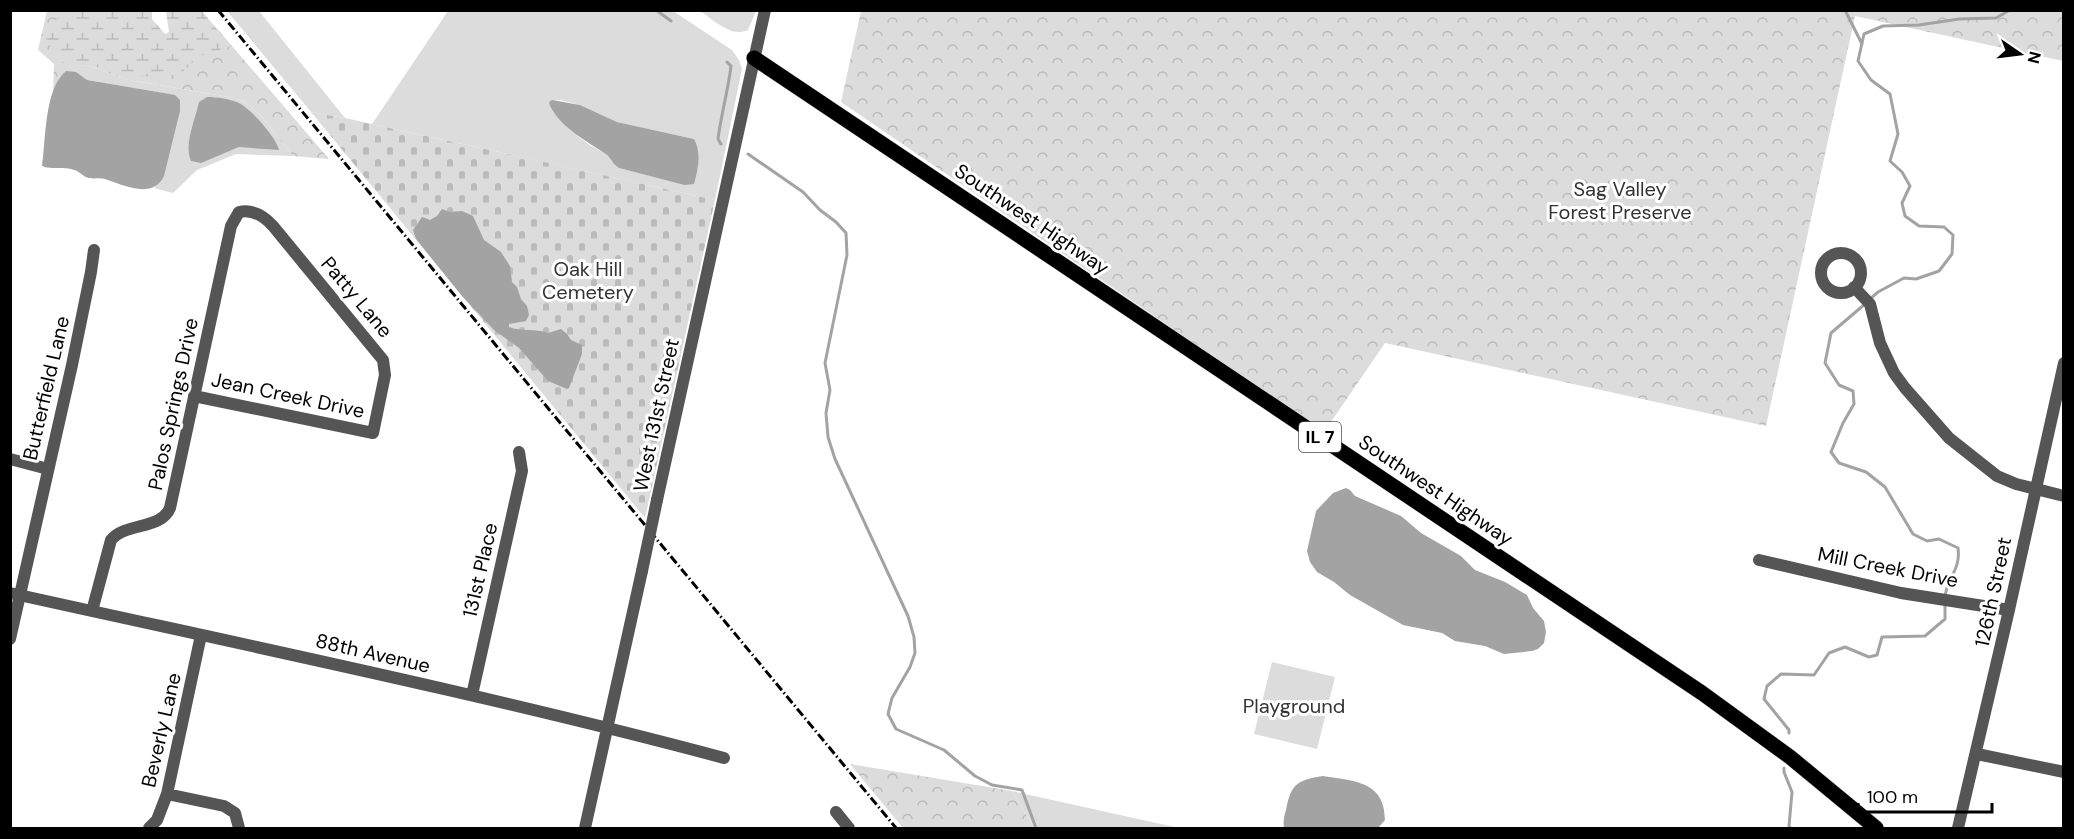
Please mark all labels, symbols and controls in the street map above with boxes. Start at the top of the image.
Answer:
north arrow [1990,24,2050,84]
text: N [2022,49,2046,66]
street label: Southwest Highway [950,158,1114,280]
park label: Sag Valley Forest Preserve [1548,176,1692,225]
street label: Patty Lane [316,251,398,343]
park label: Oak Hill Cemetery [542,256,634,305]
street label: Butterfield Lane [17,314,75,462]
street label: Palos Springs Drive [142,316,204,492]
street label: West 131st Street [627,336,685,494]
street label: Jean Creek Drive [209,366,367,424]
road number: IL 7 [1299,422,1341,452]
street label: Southwest Highway [1354,429,1518,551]
street label: 131st Place [456,520,504,620]
street label: 126th Street [1969,535,2017,649]
street label: Mill Creek Drive [1815,541,1961,593]
street label: 88th Avenue [313,627,433,679]
street label: Beverly Lane [135,670,187,790]
park label: Playground [1243,693,1345,719]
scale bar [1858,776,1992,814]
text: 100 m [1867,785,1918,809]

